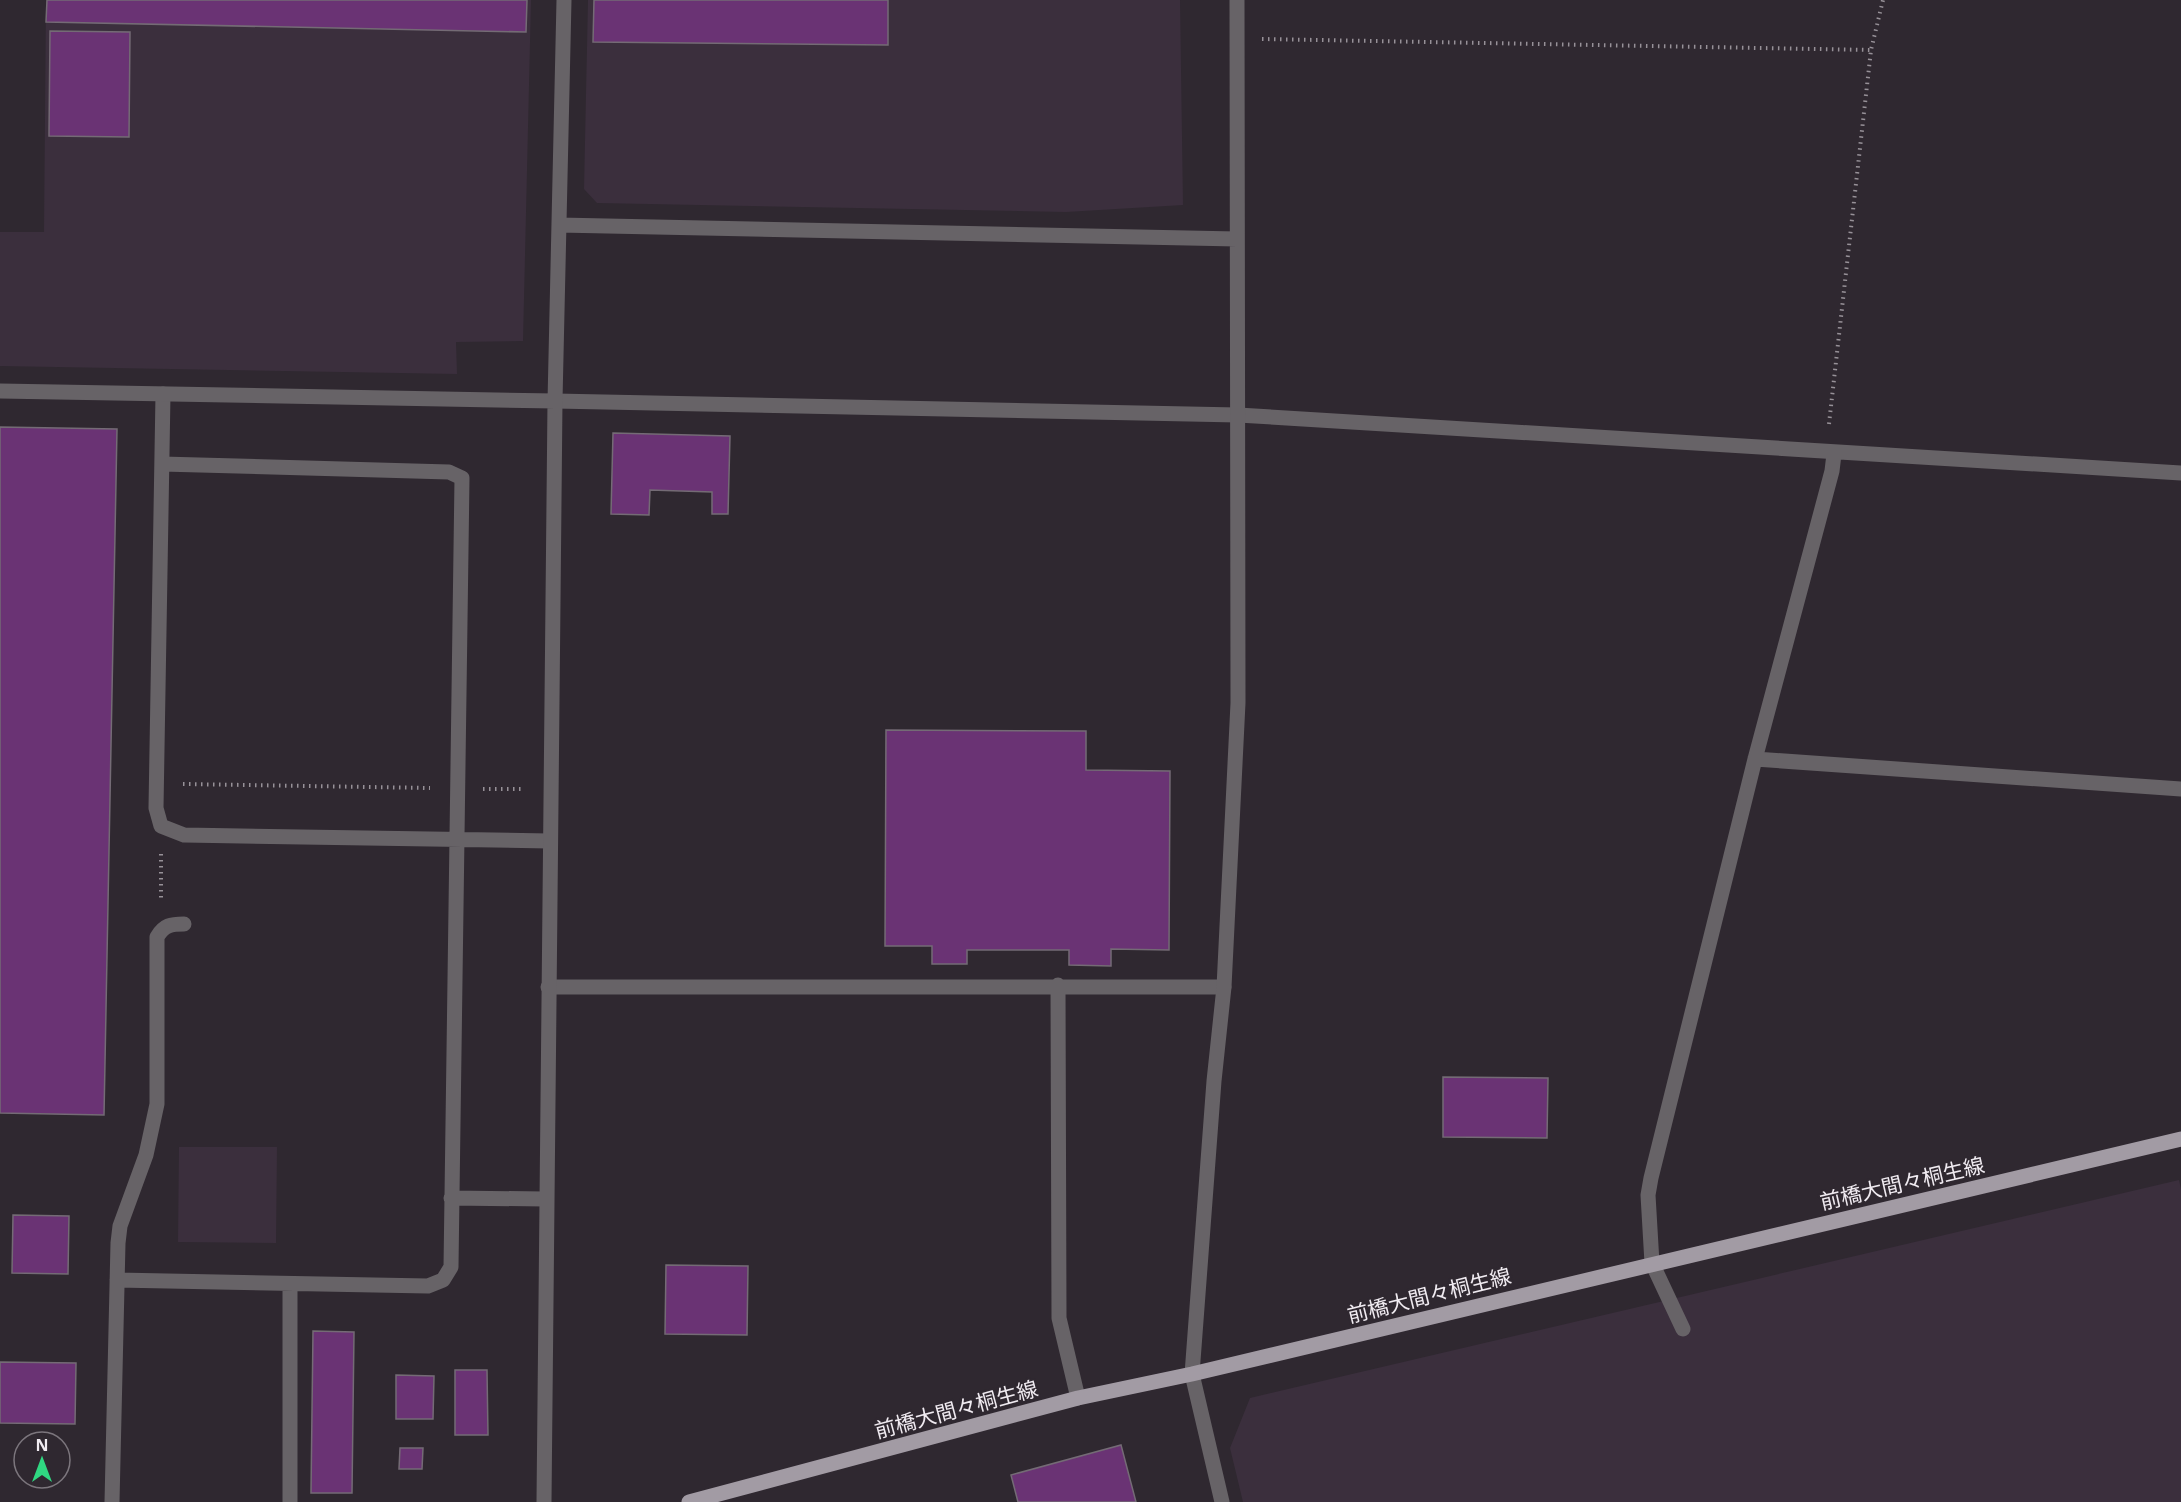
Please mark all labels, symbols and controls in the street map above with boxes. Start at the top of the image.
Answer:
street label: 前橋大間々桐生線 [1817,1150,1987,1216]
street label: 前橋大間々桐生線 [1344,1261,1514,1329]
street label: 前橋大間々桐生線 [871,1374,1041,1444]
north arrow [12,1430,72,1490]
text: N [35,1434,49,1456]

